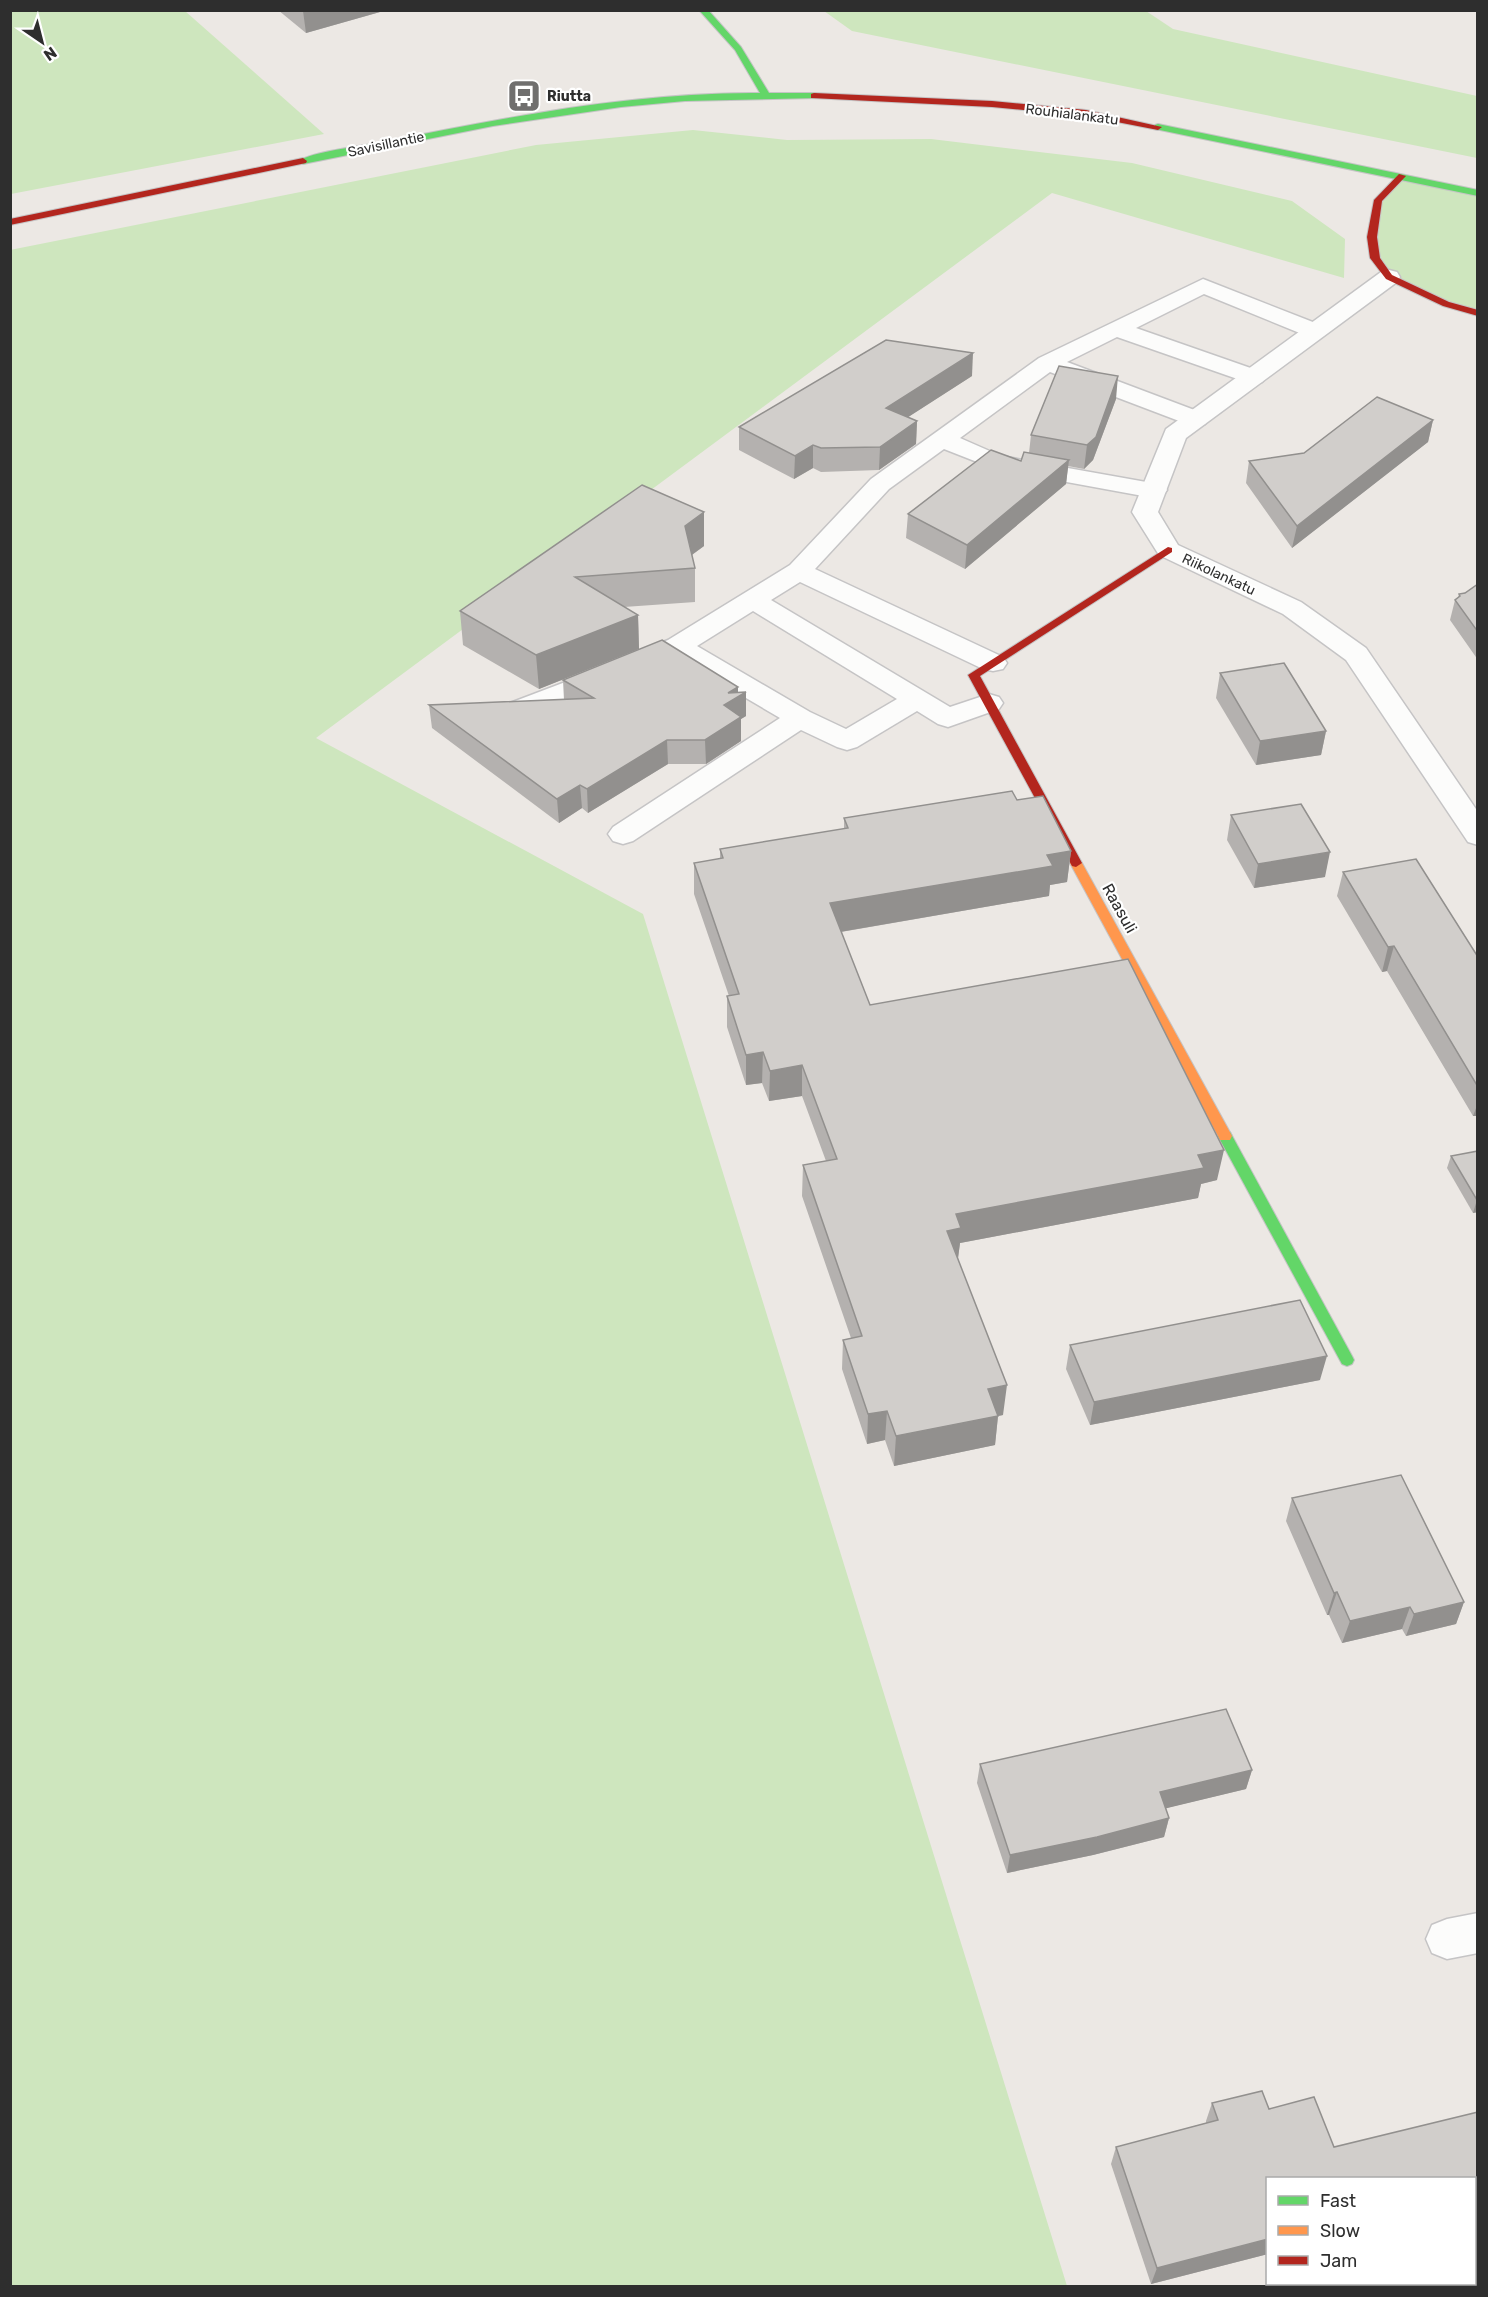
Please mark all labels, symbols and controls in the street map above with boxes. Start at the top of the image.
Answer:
north arrow [12,12,72,72]
text: N [40,43,60,65]
bus stop icon: Riutta [506,78,542,114]
place label: Riutta [547,88,591,105]
street label: Rouhialankatu [1025,100,1119,129]
street label: Savisillantie [346,128,426,161]
street label: Riikolankatu [1179,550,1258,599]
street label: Raasuli [1098,880,1141,936]
legend [1266,2177,1476,2285]
text: Fast [1320,2190,1356,2212]
text: Slow [1320,2220,1360,2242]
text: Jam [1320,2250,1357,2272]

